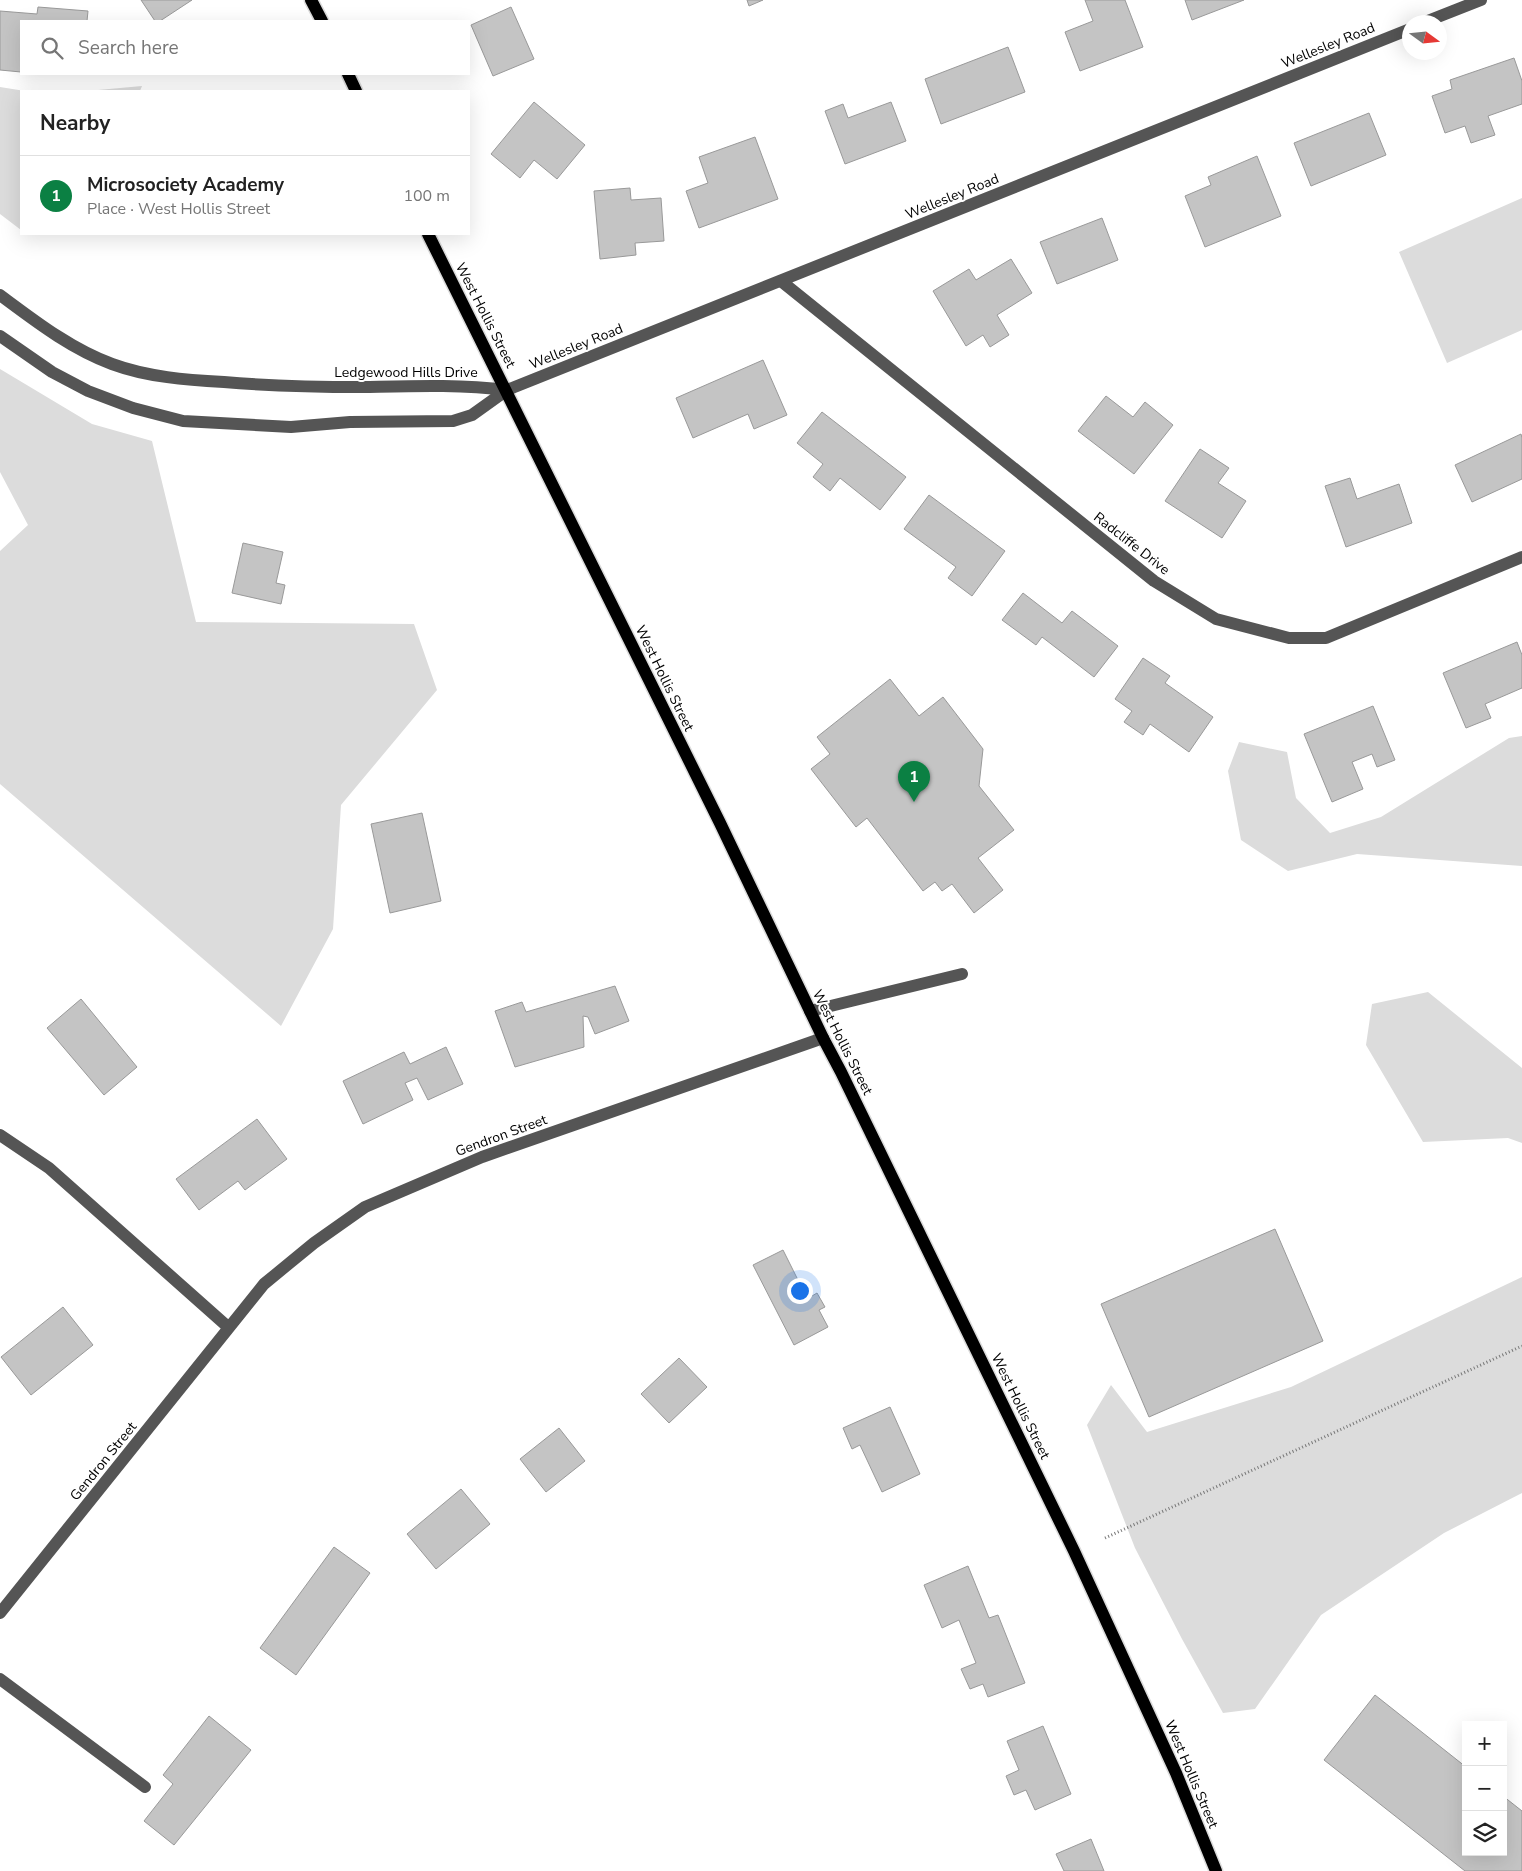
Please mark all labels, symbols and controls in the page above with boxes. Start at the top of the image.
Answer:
north arrow [1402,15,1447,60]
street label: Wellesley Road [1279,18,1378,73]
search box [20,20,470,75]
icon: search [38,34,66,62]
text: Search here [78,35,179,61]
text: Nearby [40,109,110,137]
street label: Wellesley Road [903,169,1002,224]
text: Microsociety Academy [87,172,284,198]
text: 1 [51,185,61,207]
text: 100 m [403,185,450,207]
text: Place · West Hollis Street [87,198,270,220]
street label: West Hollis Street [451,259,520,371]
street label: Wellesley Road [527,319,626,374]
street label: Ledgewood Hills Drive [334,363,478,382]
street label: Radcliffe Drive [1090,508,1174,579]
street label: West Hollis Street [631,622,698,734]
pin: 1 [898,761,930,802]
street label: West Hollis Street [808,986,877,1098]
street label: Gendron Street [453,1110,550,1161]
your location [787,1278,813,1304]
street label: West Hollis Street [987,1350,1054,1462]
street label: Gendron Street [66,1418,141,1505]
street label: West Hollis Street [1160,1717,1223,1831]
map controls [1462,1721,1507,1856]
button: + [1462,1721,1507,1766]
button: − [1462,1766,1507,1811]
button: layers [1462,1811,1507,1856]

